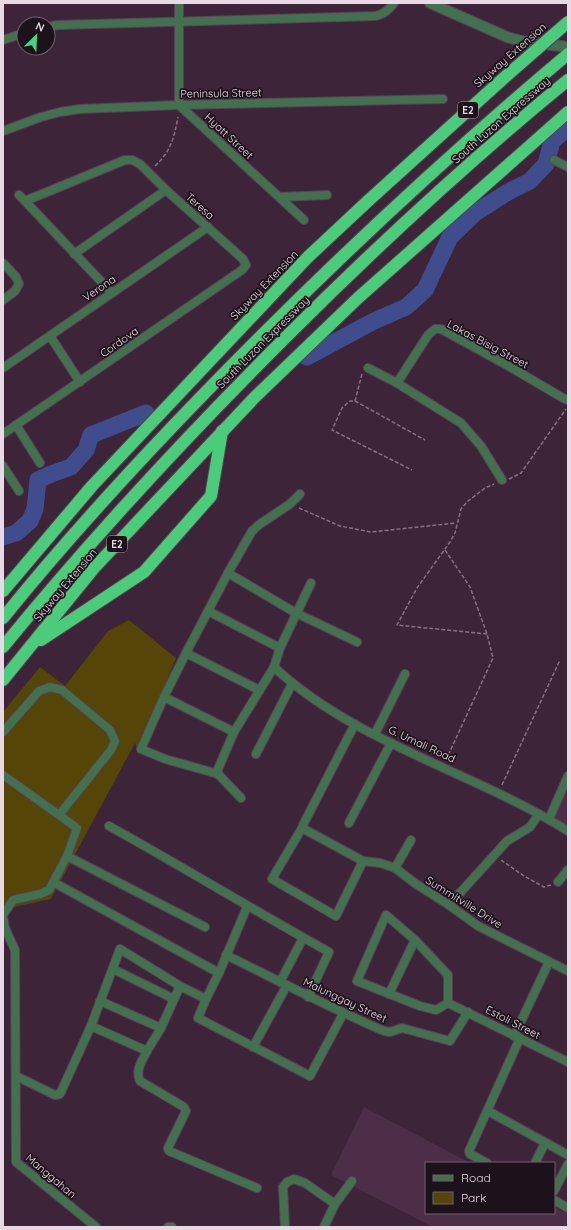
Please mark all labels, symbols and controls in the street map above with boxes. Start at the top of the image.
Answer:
north arrow [16,16,56,56]
text: N [34,19,47,35]
street label: Skyway Extension [471,20,549,90]
street label: South Luzon Expressway [449,74,553,166]
street label: Peninsula Street [180,85,262,101]
road number: E2 [458,102,478,118]
street label: Hyatt Street [202,110,256,162]
street label: Teresa [183,190,217,222]
street label: Skyway Extension [227,247,301,323]
street label: Verona [80,272,118,304]
street label: South Luzon Expressway [214,293,312,391]
street label: Lakas Bisig Street [445,317,531,371]
street label: Cordova [97,324,141,360]
road number: E2 [107,536,127,552]
street label: Skyway Extension [30,545,100,625]
street label: G. Umali Road [386,722,458,766]
street label: Summitville Drive [423,873,505,931]
street label: Malunggay Street [301,975,389,1026]
street label: Estoli Street [483,1002,543,1042]
street label: Manggahan [23,1151,79,1201]
legend [425,1162,555,1214]
text: Road [461,1170,491,1185]
text: Park [461,1190,486,1205]

